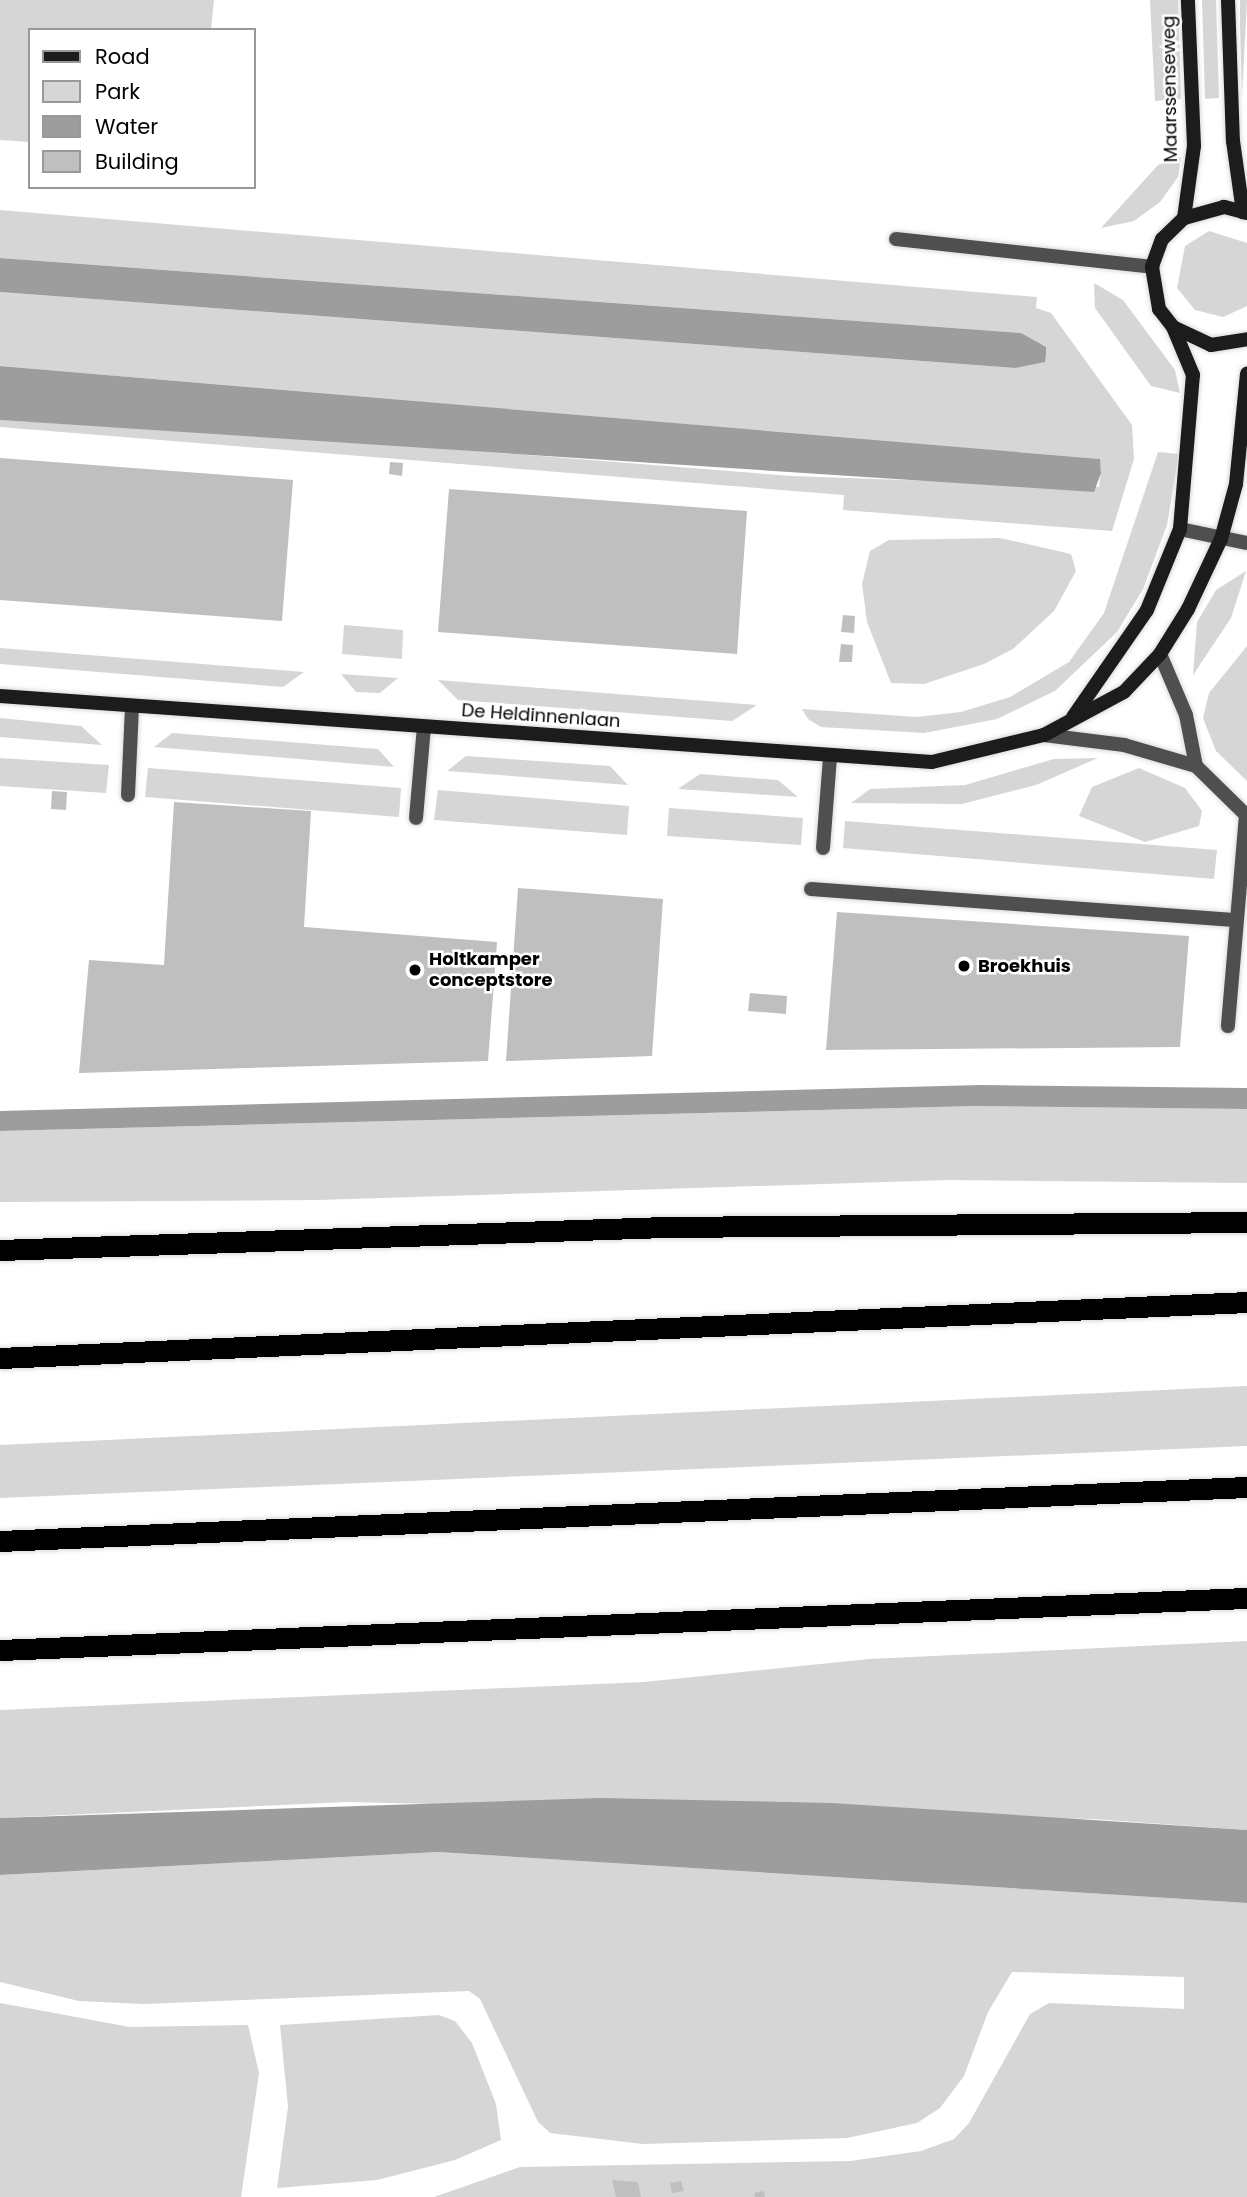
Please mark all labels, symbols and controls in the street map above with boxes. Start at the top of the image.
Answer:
street label: Maarssenseweg [1158,15,1182,163]
legend [28,28,256,189]
text: Road [95,42,150,71]
text: Park [95,77,140,106]
text: Water [95,112,158,141]
text: Building [95,147,179,176]
street label: De Heldinnenlaan [461,700,621,732]
place label: Holtkamper conceptstore [429,949,553,992]
place label: Broekhuis [978,955,1071,977]
marker: Broekhuis [956,958,972,974]
marker: Holtkamper conceptstore [407,962,423,978]

